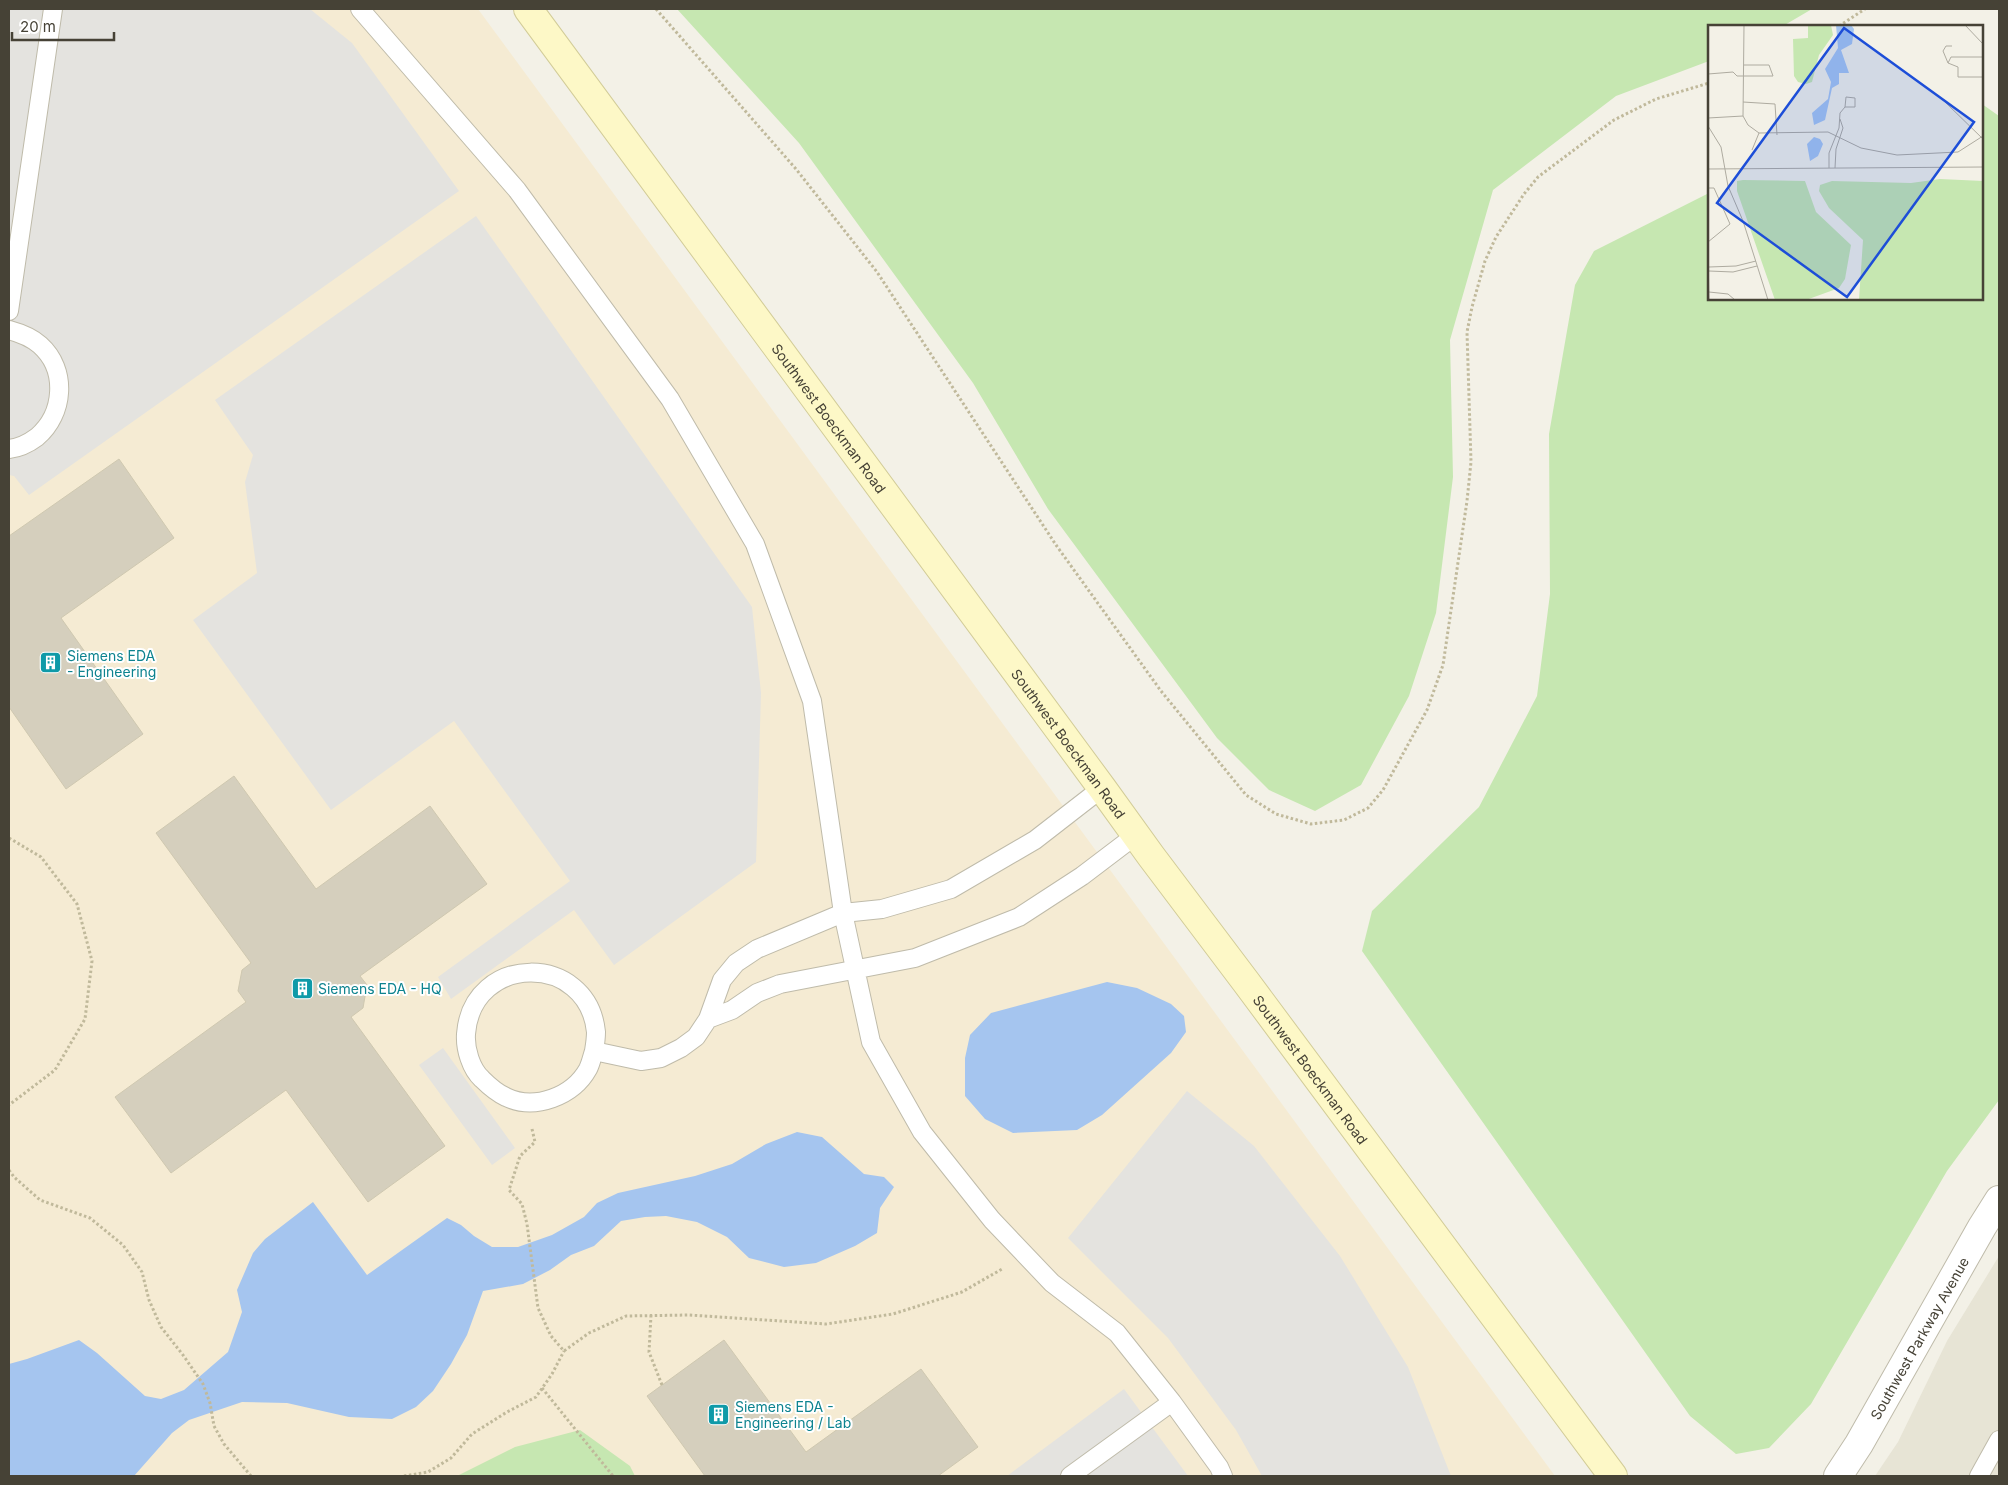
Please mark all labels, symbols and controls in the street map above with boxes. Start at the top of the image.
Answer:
scale bar [12,10,115,42]
text: 20 m [20,17,56,36]
inset map [1708,25,1983,300]
street label: Southwest Boeckman Road [769,340,890,496]
place label: Siemens EDA - Engineering [67,647,156,680]
building icon: Siemens EDA - Engineering [39,651,63,675]
street label: Southwest Boeckman Road [1008,665,1129,821]
building icon: Siemens EDA - HQ [290,976,314,1000]
place label: Siemens EDA - HQ [318,980,442,997]
street label: Southwest Boeckman Road [1250,991,1372,1147]
street label: Southwest Parkway Avenue [1866,1254,1972,1422]
place label: Siemens EDA - Engineering / Lab [735,1398,851,1431]
building icon: Siemens EDA - Engineering / Lab [707,1402,731,1426]

